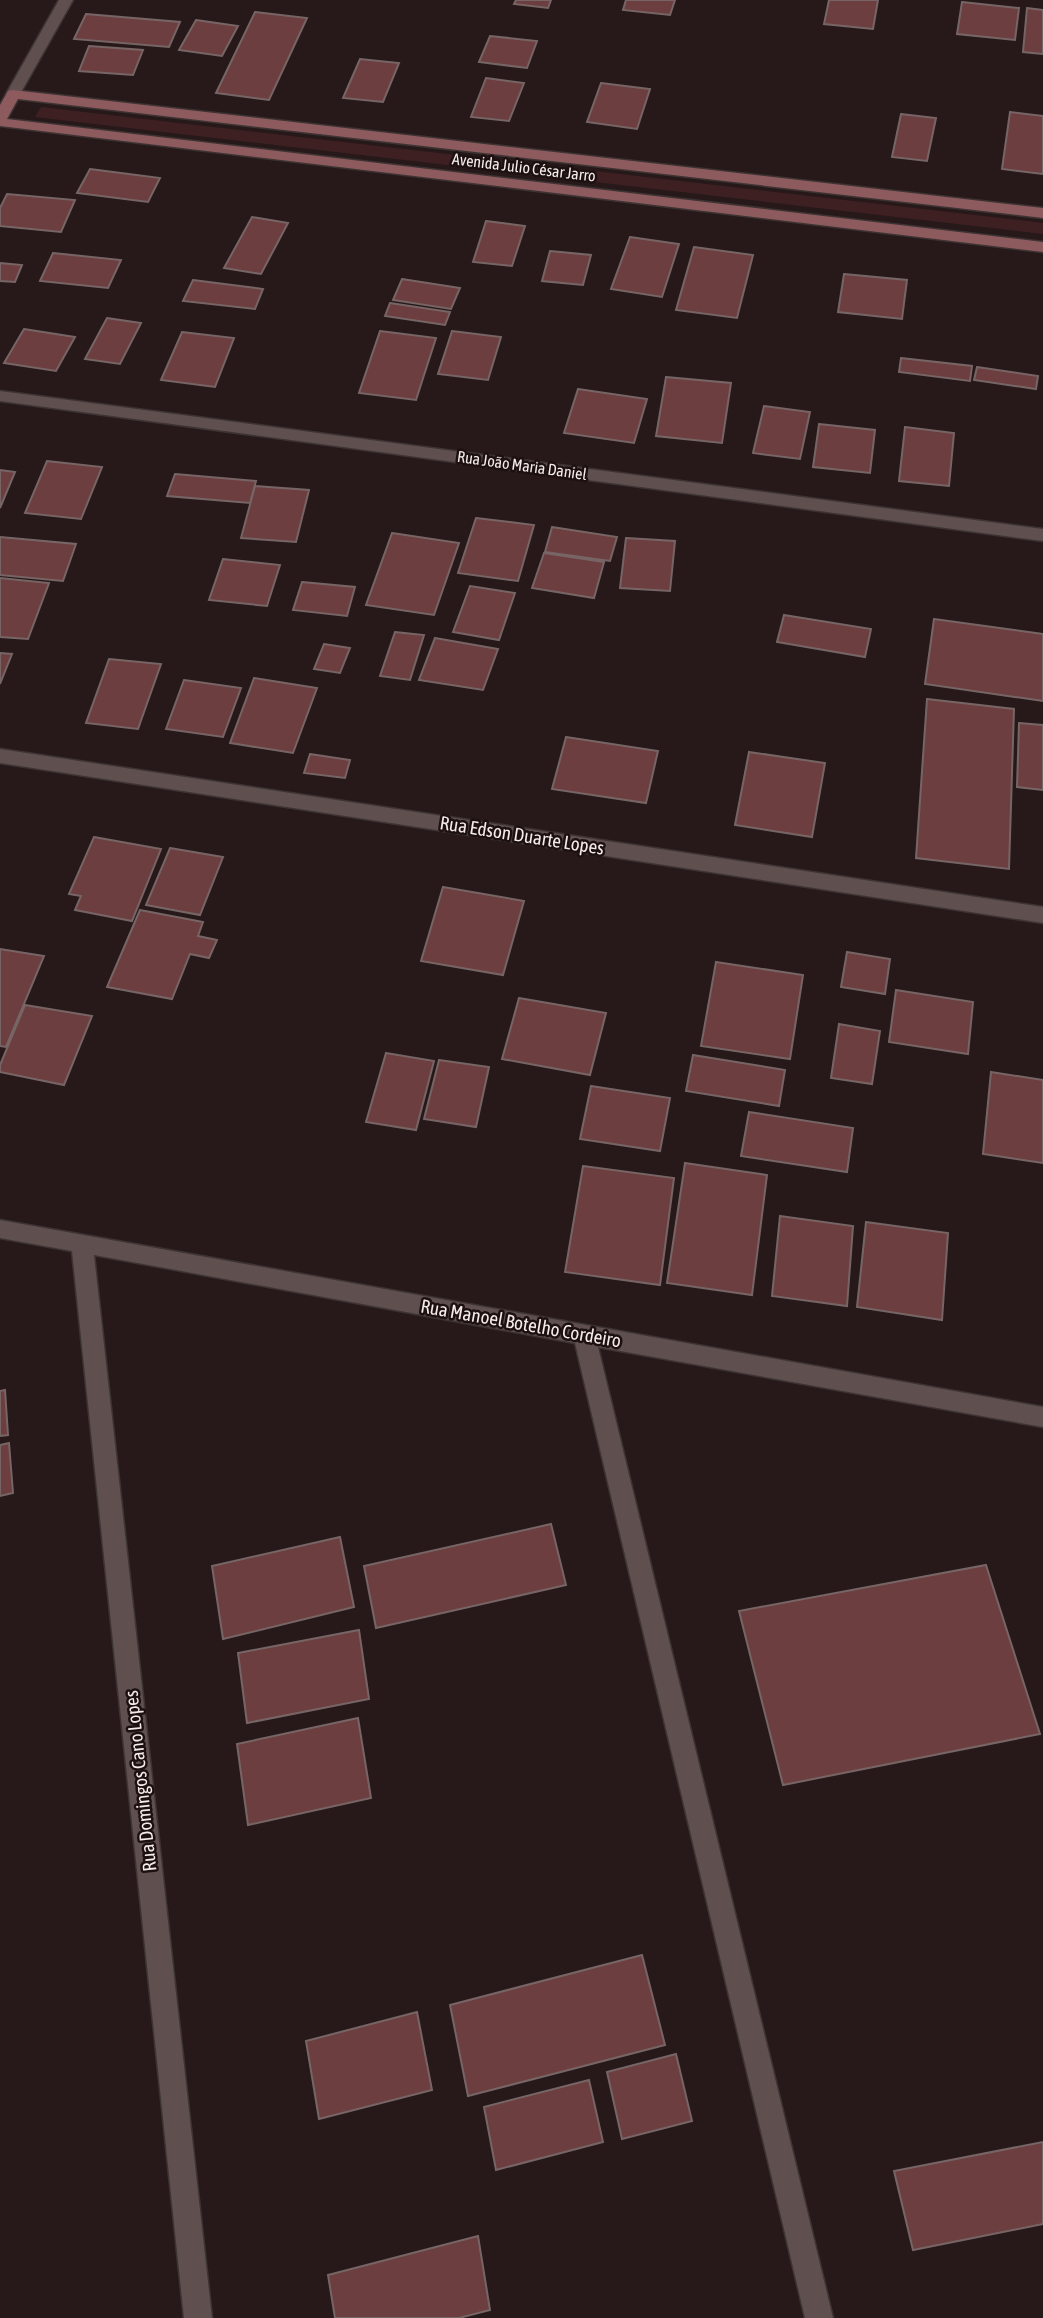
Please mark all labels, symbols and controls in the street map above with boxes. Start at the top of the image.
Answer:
street label: Avenida Julio César Jarro [451,149,597,185]
street label: Rua João Maria Daniel [456,447,589,483]
street label: Rua Edson Duarte Lopes [438,811,606,859]
street label: Rua Manoel Botelho Cordeiro [419,1295,623,1351]
street label: Rua Domingos Cano Lopes [120,1689,160,1873]

